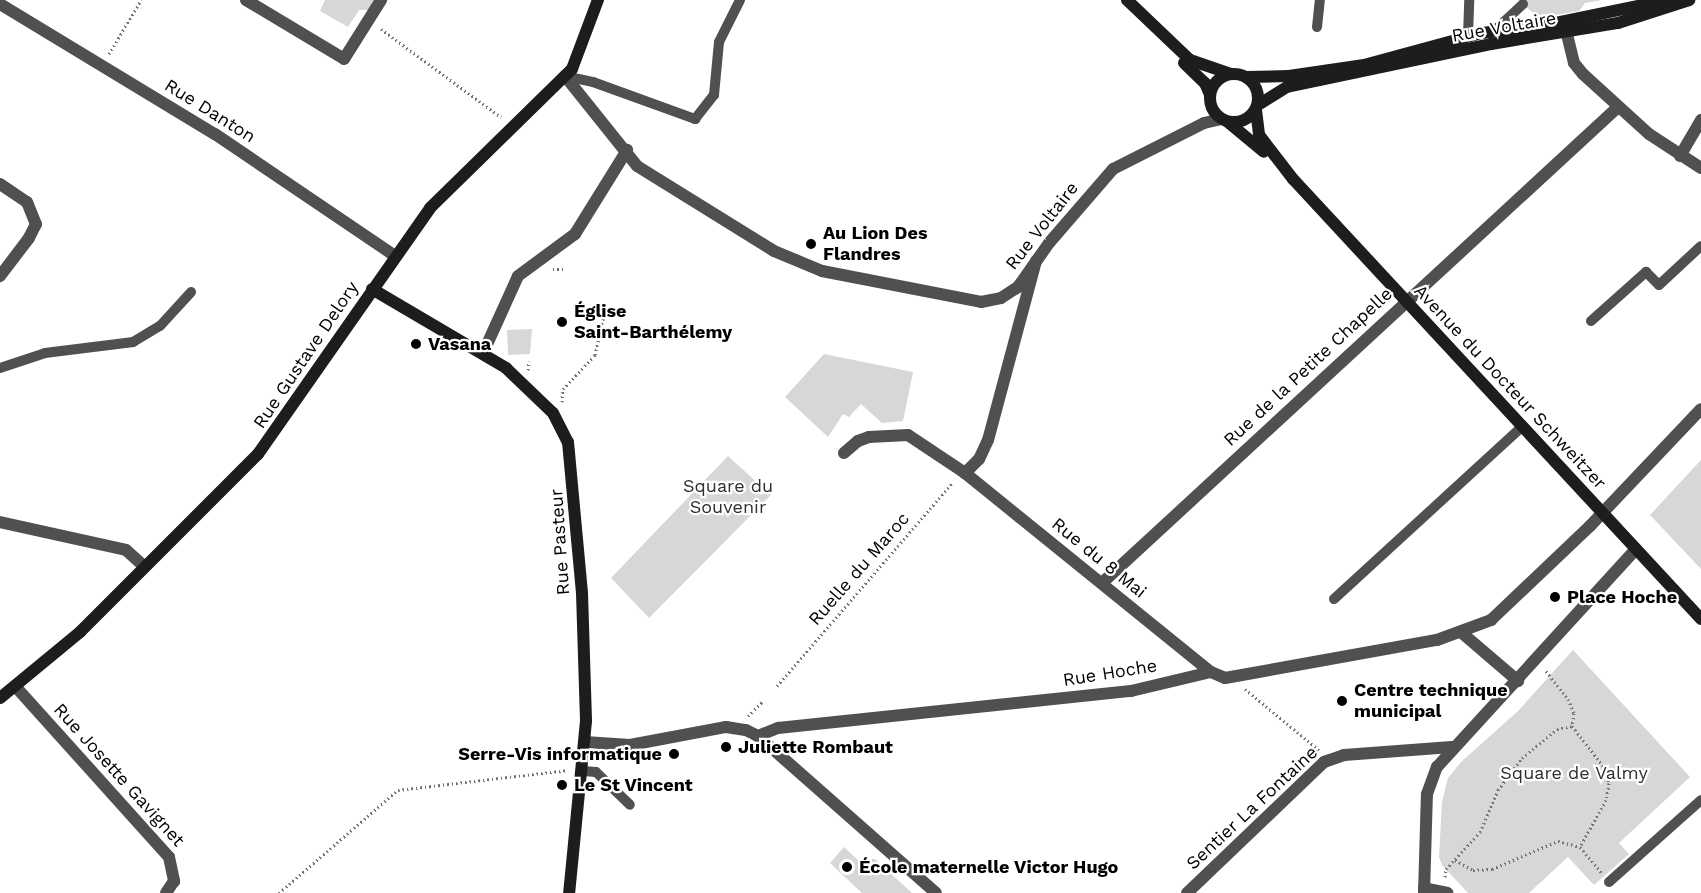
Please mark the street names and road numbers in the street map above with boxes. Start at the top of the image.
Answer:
street label: Rue Voltaire [1450,7,1558,47]
street label: Rue Danton [161,75,259,147]
street label: Rue Voltaire [1001,178,1083,274]
street label: Rue Gustave Delory [249,277,363,433]
street label: Avenue du Docteur Schweitzer [1409,280,1611,494]
street label: Rue de la Petite Chapelle [1219,283,1397,451]
street label: Rue Pasteur [546,488,574,596]
street label: Ruelle du Maroc [804,508,914,630]
street label: Rue du 8 Mai [1047,513,1151,603]
street label: Rue Hoche [1061,655,1159,691]
street label: Rue Josette Gavignet [49,699,189,851]
street label: Sentier La Fontaine [1182,741,1322,875]

